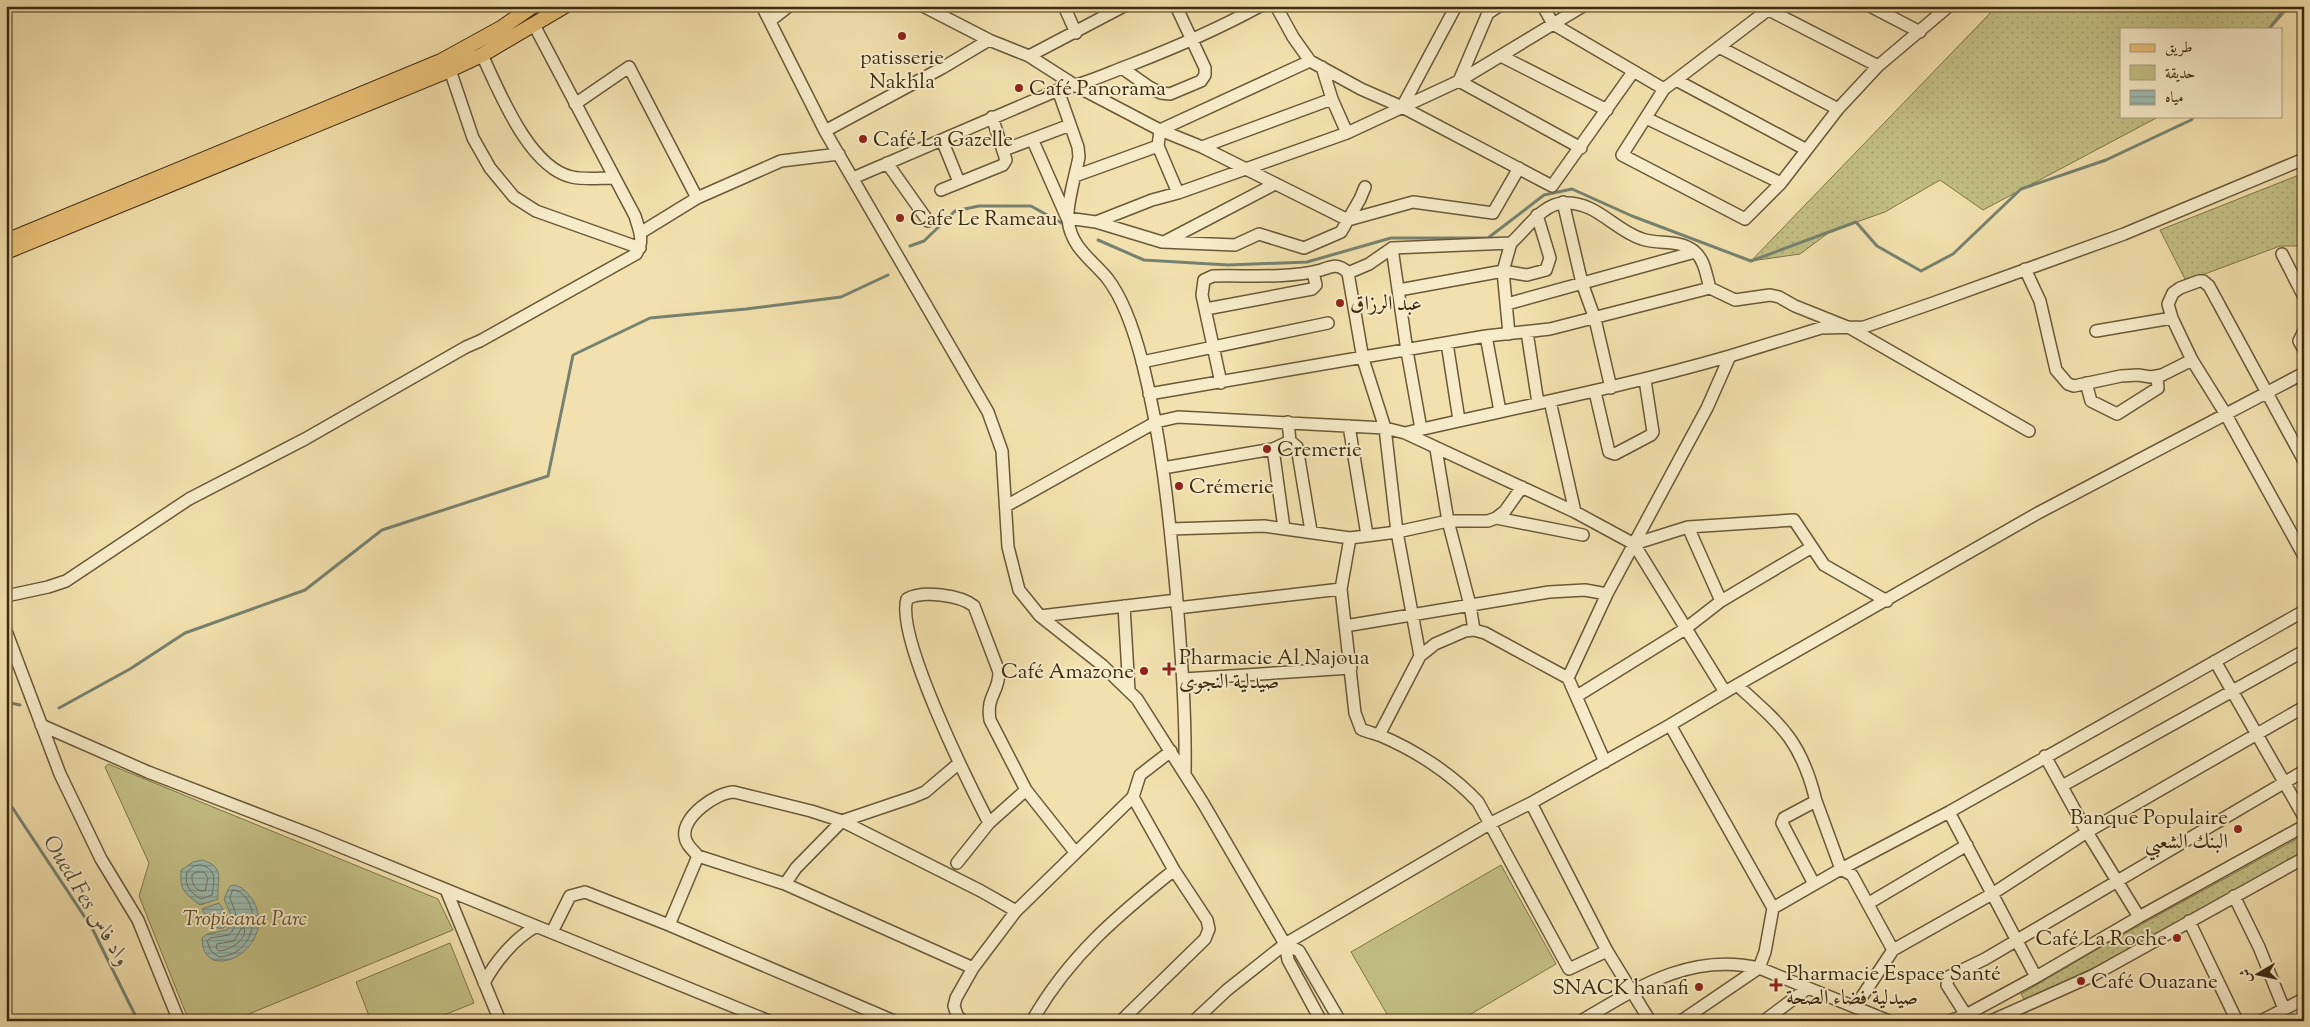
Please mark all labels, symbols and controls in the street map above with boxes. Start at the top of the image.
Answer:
legend [2120,28,2282,118]
marker: patisserie Nakhla [896,30,908,42]
text: طريق [2165,38,2192,59]
place label: patisserie Nakhla [860,44,944,98]
text: حديقة [2165,64,2195,85]
place label: Café Panorama [1029,75,1166,105]
marker: Café Panorama [1013,82,1025,94]
text: مياه [2165,88,2183,109]
place label: Café La Gazelle [873,126,1013,156]
marker: Café La Gazelle [857,133,869,145]
place label: Cafe Le Rameau [910,205,1058,235]
marker: Cafe Le Rameau [894,212,906,224]
place label: عبد الرزاق [1350,290,1422,320]
marker: عبد الرزاق [1334,297,1346,309]
place label: Cremerie [1277,436,1362,466]
marker: Cremerie [1261,443,1273,455]
place label: Crémerie [1189,473,1274,503]
marker: Crémerie [1173,480,1185,492]
place label: Pharmacie Al Najoua صيدلية النجوى [1179,644,1370,698]
place label: Café Amazone [1001,658,1134,688]
marker: Pharmacie Al Najoua صيدلية النجوى [1163,663,1175,675]
marker: Café Amazone [1138,665,1150,677]
place label: Banque Populaire البنك الشعبي [2070,804,2228,861]
marker: Banque Populaire البنك الشعبي [2232,823,2244,835]
water label: Oued Fes واد فاس [34,830,137,973]
park label: Tropicana Parc [183,905,308,935]
place label: Café La Roche [2036,925,2167,955]
marker: Café La Roche [2171,932,2183,944]
north arrow [2232,950,2282,1000]
place label: Pharmacie Espace Santé صيدلية فضاء الصحة [1786,960,2001,1014]
text: ش [2236,967,2258,984]
place label: Café Ouazane [2091,968,2218,998]
place label: SNACK hanafi [1552,974,1689,1004]
marker: Café Ouazane [2075,975,2087,987]
marker: Pharmacie Espace Santé صيدلية فضاء الصحة [1770,979,1782,991]
marker: SNACK hanafi [1693,981,1705,993]

